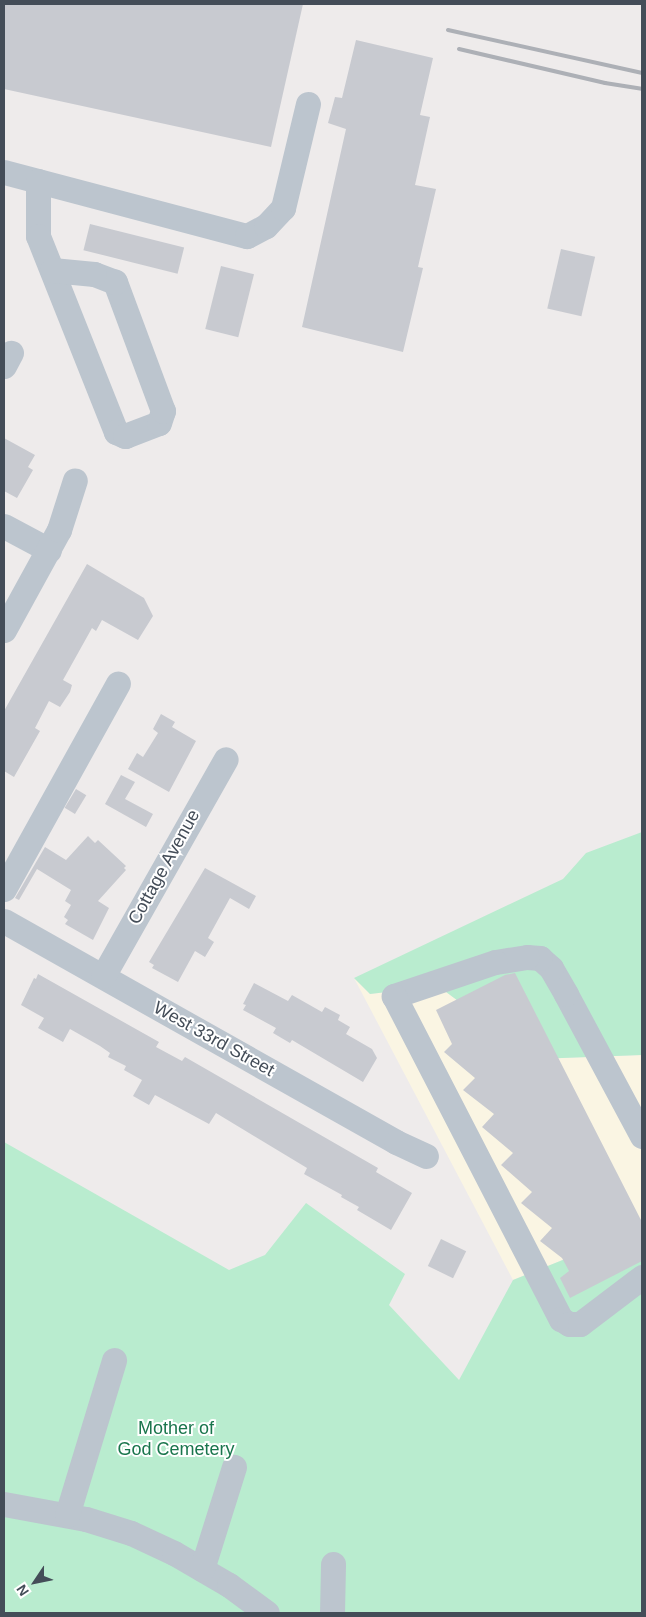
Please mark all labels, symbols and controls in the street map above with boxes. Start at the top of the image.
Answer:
street label: Cottage Avenue [123,805,205,929]
street label: West 33rd Street [150,997,278,1081]
park label: Mother of God Cemetery [117,1418,235,1460]
north arrow [10,1557,60,1607]
text: N [13,1582,32,1599]

